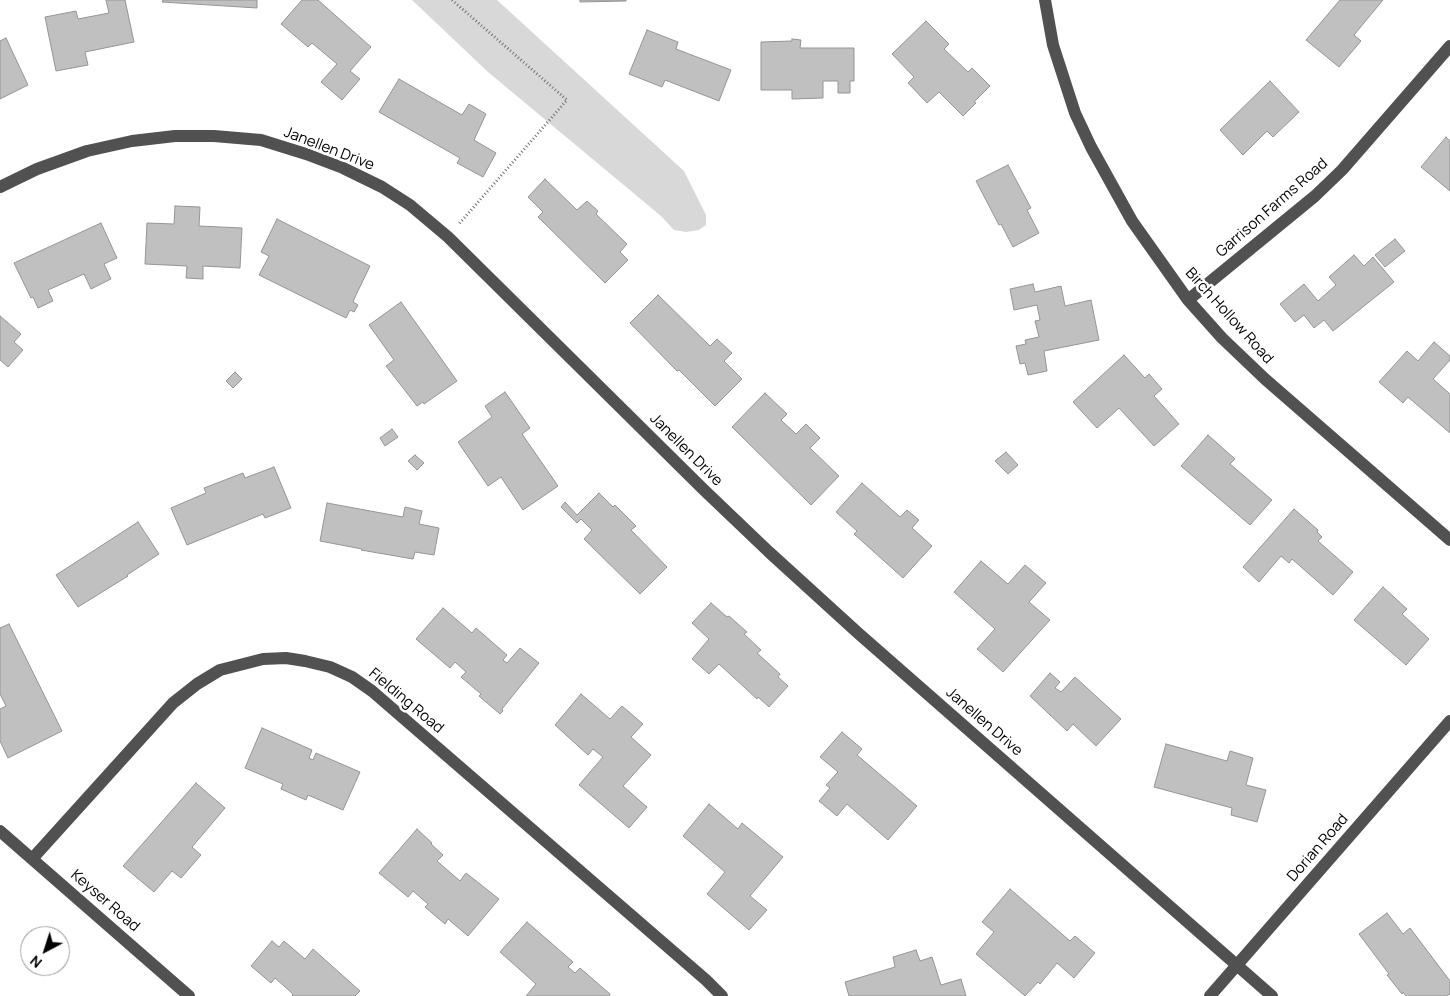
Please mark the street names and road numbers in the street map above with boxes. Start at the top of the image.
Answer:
street label: Janellen Drive [281,123,377,175]
street label: Garrison Farms Road [1213,155,1331,261]
street label: Birch Hollow Road [1181,264,1277,368]
street label: Janellen Drive [646,410,726,490]
street label: Fielding Road [365,665,447,737]
street label: Janellen Drive [942,684,1026,760]
street label: Dorian Road [1284,811,1352,885]
street label: Keyser Road [67,866,143,936]

